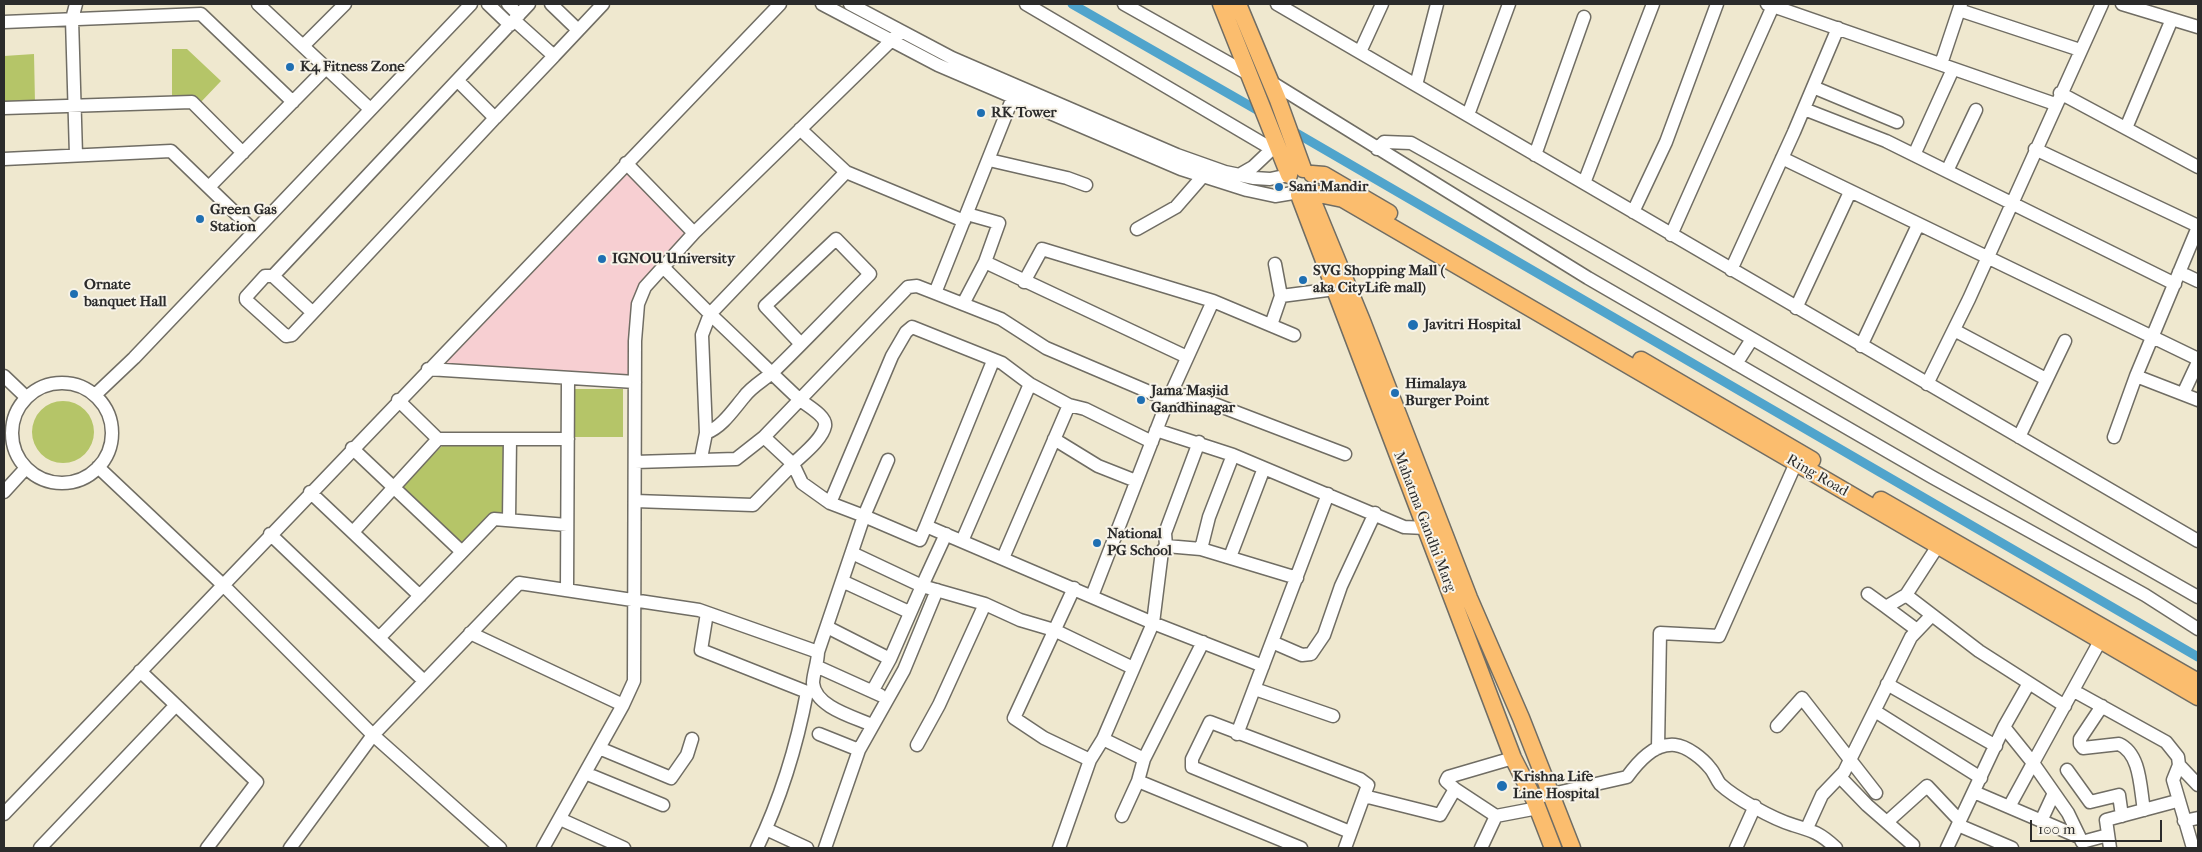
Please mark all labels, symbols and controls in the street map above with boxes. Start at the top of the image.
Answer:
place label: K4 Fitness Zone [300,58,405,76]
marker: K4 Fitness Zone [284,61,296,73]
place label: RK Tower [991,104,1057,122]
marker: RK Tower [975,107,987,119]
place label: Sani Mandir [1289,178,1368,196]
marker: Sani Mandir [1273,181,1285,193]
place label: Green Gas Station [210,201,277,236]
marker: Green Gas Station [194,213,206,225]
place label: IGNOU University [612,250,735,268]
marker: IGNOU University [596,253,608,265]
place label: SVG Shopping Mall ( aka CityLife mall) [1313,262,1445,297]
marker: SVG Shopping Mall ( aka CityLife mall) [1297,274,1309,286]
place label: Ornate banquet Hall [84,276,167,311]
marker: Ornate banquet Hall [68,288,80,300]
place label: Javitri Hospital [1424,316,1521,334]
marker: Javitri Hospital [1406,318,1420,332]
place label: Himalaya Burger Point [1405,375,1489,410]
place label: Jama Masjid Gandhinagar [1151,382,1235,417]
marker: Himalaya Burger Point [1389,387,1401,399]
marker: Jama Masjid Gandhinagar [1135,394,1147,406]
street label: Mahatma Gandhi Marg [1389,449,1459,595]
street label: Ring Road [1783,451,1851,501]
place label: National PG School [1107,525,1172,560]
marker: National PG School [1091,537,1103,549]
place label: Krishna Life Line Hospital [1513,768,1599,803]
marker: Krishna Life Line Hospital [1495,779,1509,793]
scale bar [2032,810,2164,842]
text: 100 m [2038,820,2076,838]

